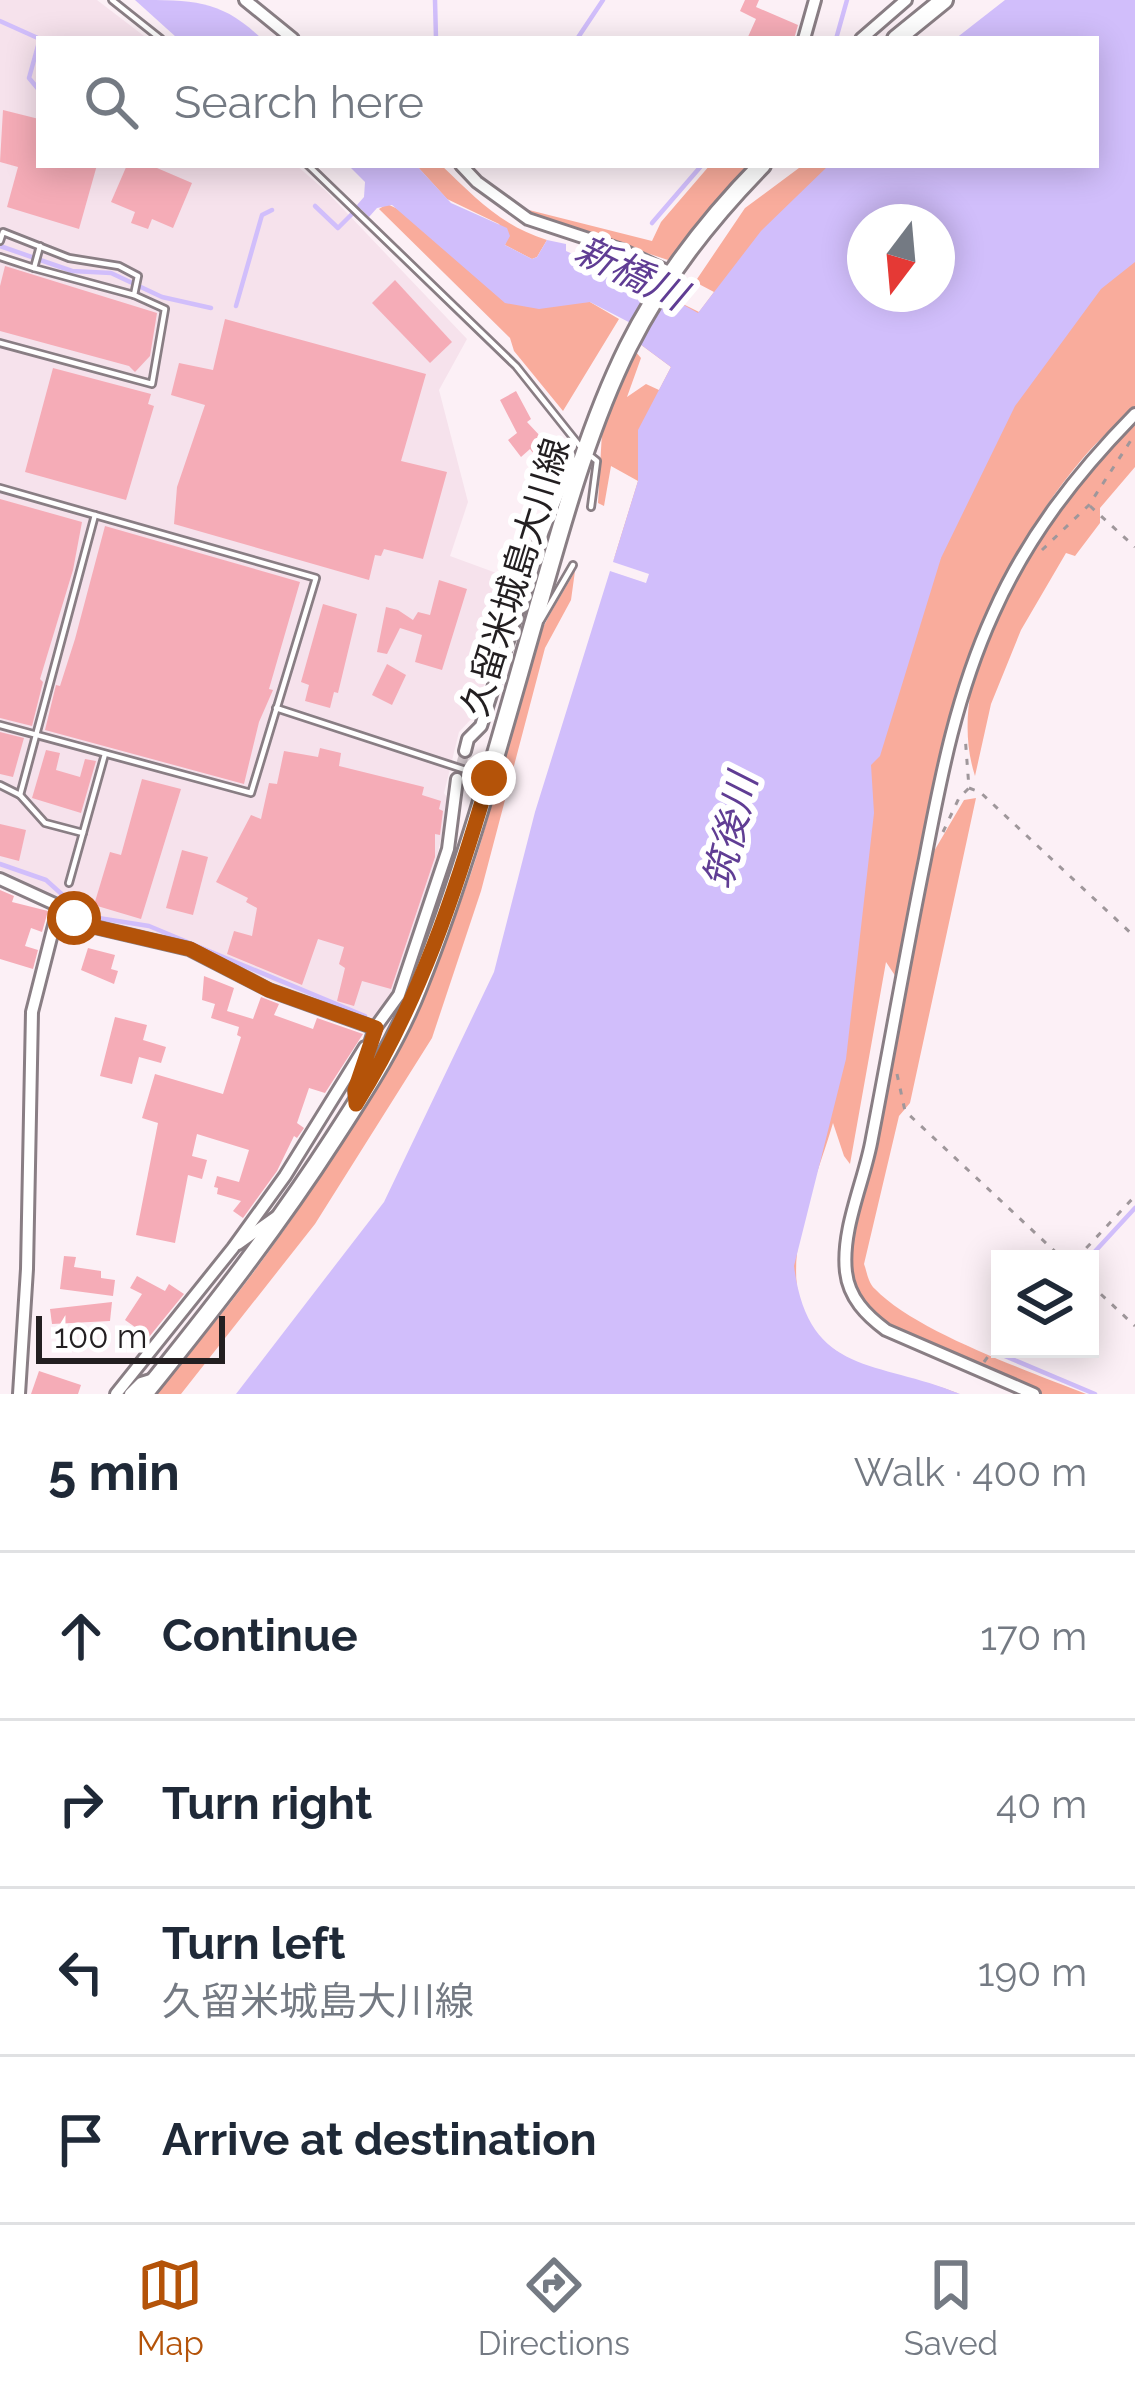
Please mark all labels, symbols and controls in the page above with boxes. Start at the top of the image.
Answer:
search box [36,36,1099,168]
icon: search [78,69,144,135]
text: Search here [174,76,424,129]
north arrow [847,204,955,312]
water label: 新橋川 [568,226,697,320]
street label: 久留米城島大川線 [453,433,577,721]
route end [462,751,516,805]
water label: 筑後川 [694,765,766,893]
route start [47,891,101,945]
map controls [991,1250,1099,1358]
button: layers [991,1250,1099,1358]
scale bar [36,1310,225,1363]
text: 100 m [54,1317,147,1356]
text: 5 min [48,1442,180,1502]
text: Walk · 400 m [854,1449,1087,1495]
icon: ahead [48,1603,114,1669]
text: Continue [162,1609,358,1662]
text: 170 m [980,1613,1087,1659]
icon: right [48,1771,114,1837]
text: Turn right [162,1777,372,1830]
text: 40 m [996,1781,1087,1827]
text: Turn left [162,1917,345,1970]
icon: left [48,1939,114,2005]
text: 190 m [978,1949,1087,1995]
text: 久留米城島大川線 [162,1978,474,2024]
icon: arrive [48,2107,114,2173]
text: Arrive at destination [162,2113,597,2166]
tab: Map [137,2252,204,2363]
tab: Directions [478,2252,630,2363]
tab: Saved [904,2252,998,2363]

